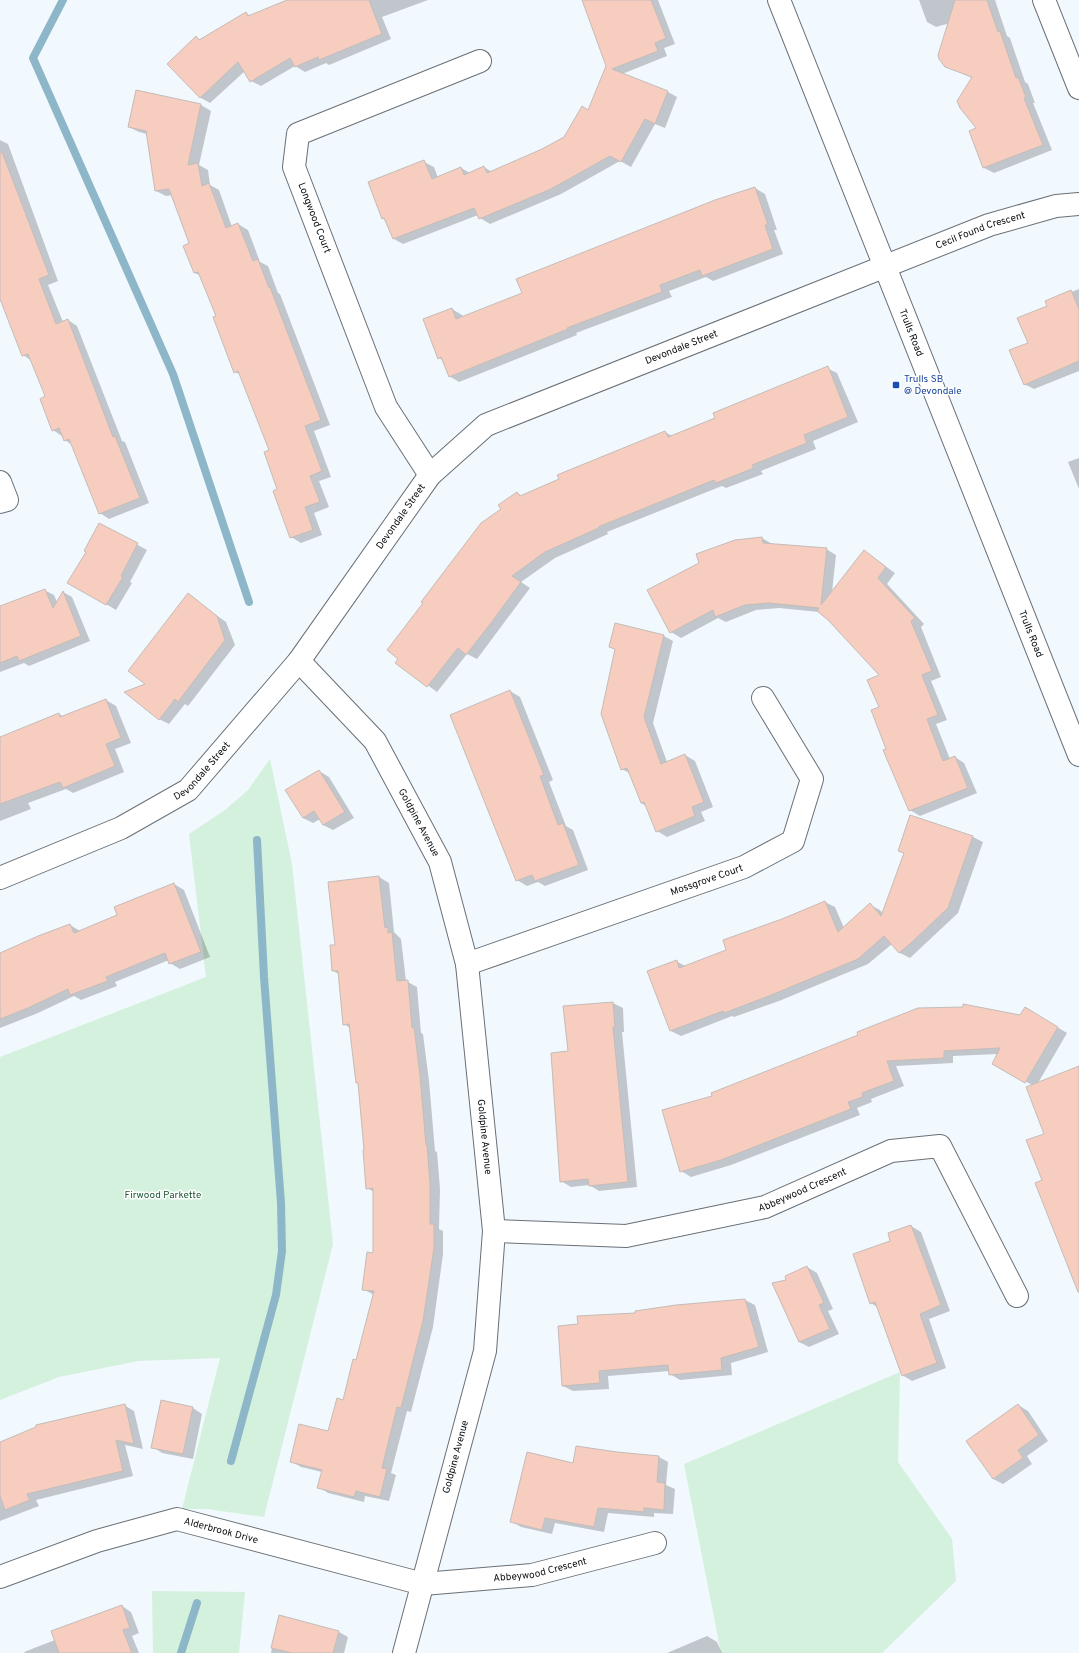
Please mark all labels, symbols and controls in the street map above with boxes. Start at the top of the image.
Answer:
street label: Longwood Court [295,181,334,255]
street label: Cecil Found Crescent [933,209,1027,252]
street label: Trulls Road [896,307,926,358]
street label: Devondale Street [643,327,720,368]
place label: Trulls SB @ Devondale [904,373,962,398]
marker: Trulls SB @ Devondale [891,380,901,390]
street label: Devondale Street [373,481,428,552]
street label: Trulls Road [1016,608,1046,659]
street label: Devondale Street [171,739,233,803]
street label: Goldpine Avenue [395,786,442,859]
street label: Mossgrove Court [669,861,745,899]
street label: Goldpine Avenue [474,1099,495,1175]
street label: Abbeywood Crescent [757,1165,849,1215]
park label: Firwood Parkette [125,1189,201,1202]
street label: Goldpine Avenue [440,1419,472,1495]
street label: Alderbrook Drive [182,1515,260,1547]
street label: Abbeywood Crescent [493,1554,588,1585]

